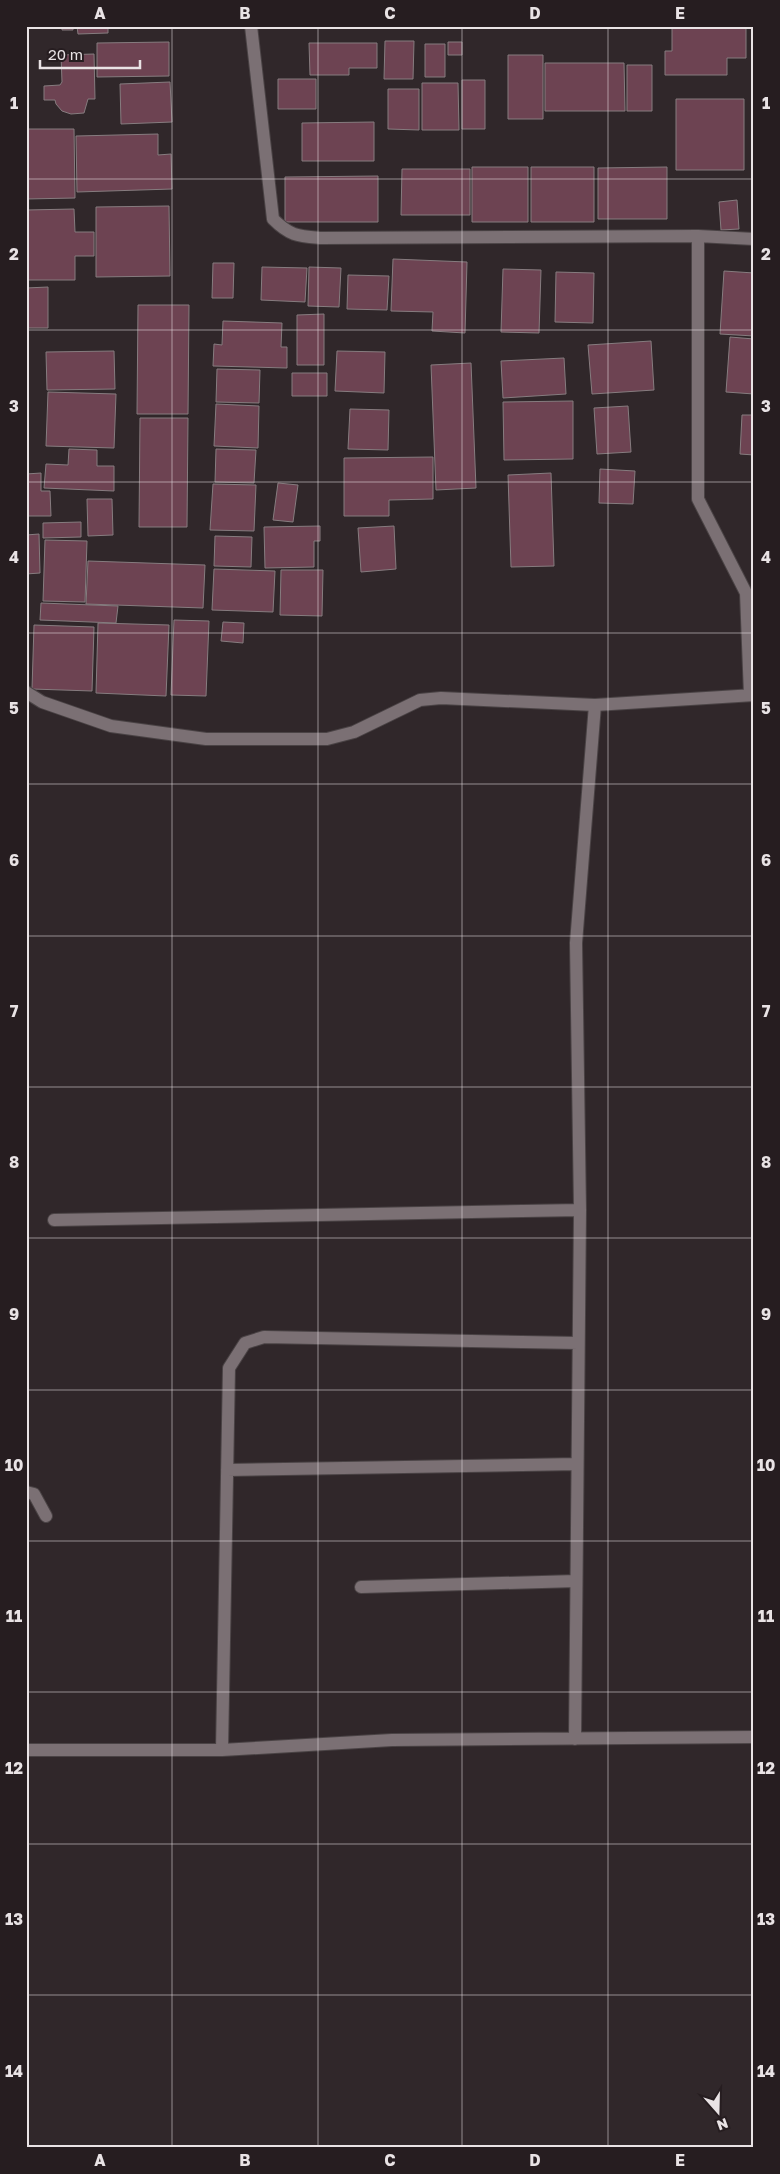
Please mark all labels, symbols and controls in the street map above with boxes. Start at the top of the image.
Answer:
text: A [94,3,106,23]
text: B [239,3,251,23]
text: C [384,3,396,23]
text: D [529,3,541,23]
text: E [675,3,685,23]
scale bar [40,38,140,70]
text: 20 m [48,45,83,63]
text: 1 [10,93,18,113]
text: 1 [762,93,770,113]
text: 2 [9,244,19,264]
text: 2 [761,244,771,264]
text: 3 [9,396,19,416]
text: 3 [761,396,771,416]
text: 4 [9,547,19,567]
text: 4 [761,547,771,567]
text: 5 [9,698,19,718]
text: 5 [761,698,771,718]
text: 6 [9,850,19,870]
text: 6 [761,850,771,870]
text: 7 [10,1001,19,1021]
text: 7 [762,1001,771,1021]
text: 8 [9,1152,19,1172]
text: 8 [761,1152,771,1172]
text: 9 [9,1304,19,1324]
text: 9 [761,1304,771,1324]
text: 10 [5,1455,23,1475]
text: 10 [757,1455,775,1475]
text: 11 [6,1606,22,1626]
text: 11 [758,1606,774,1626]
text: 12 [5,1758,23,1778]
text: 12 [757,1758,775,1778]
text: 13 [5,1909,23,1929]
text: 13 [757,1909,775,1929]
text: 14 [5,2061,23,2081]
text: 14 [757,2061,775,2081]
north arrow [692,2086,742,2136]
text: N [715,2115,731,2134]
text: A [94,2150,106,2170]
text: B [239,2150,251,2170]
text: C [384,2150,396,2170]
text: D [529,2150,541,2170]
text: E [675,2150,685,2170]

